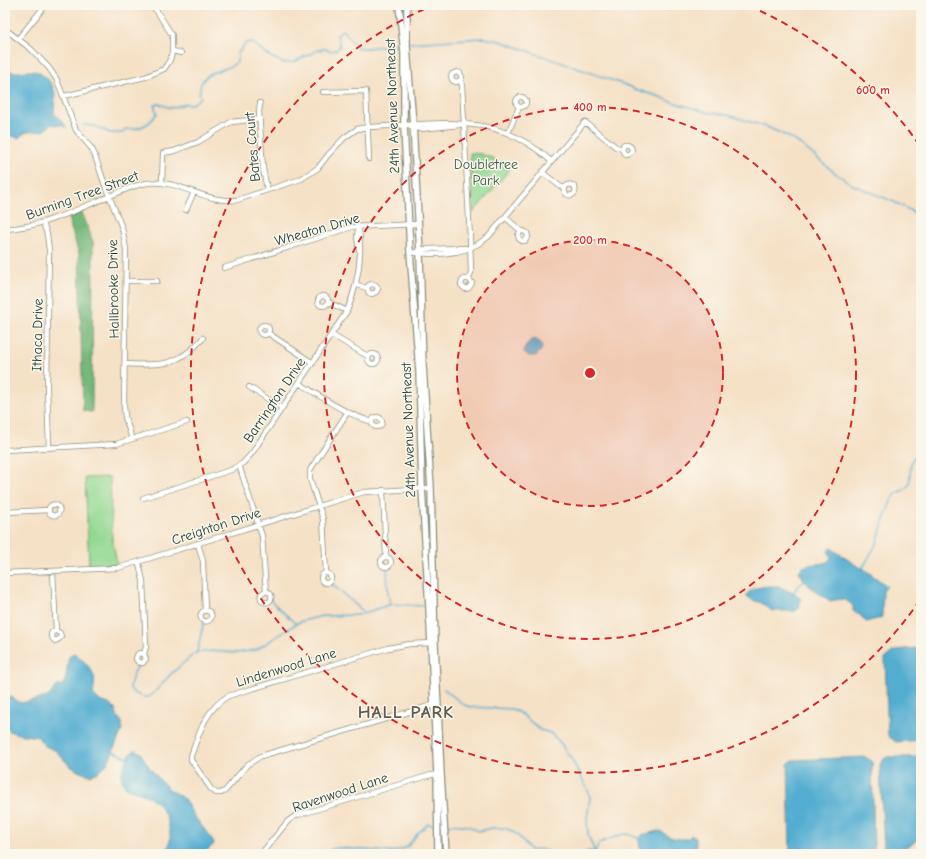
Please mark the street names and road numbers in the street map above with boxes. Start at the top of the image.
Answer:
street label: 24th Avenue Northeast [382,37,403,174]
street label: Bates Court [241,110,264,182]
street label: Burning Tree Street [24,167,142,224]
street label: Wheaton Drive [273,209,362,250]
street label: Hallbrooke Drive [104,239,123,339]
street label: Ithaca Drive [28,298,47,372]
street label: Barrington Drive [240,355,309,446]
street label: 24th Avenue Northeast [398,361,419,498]
street label: Creighton Drive [170,504,263,549]
street label: Lindenwood Lane [234,644,338,691]
street label: Ravenwood Lane [290,769,390,816]

